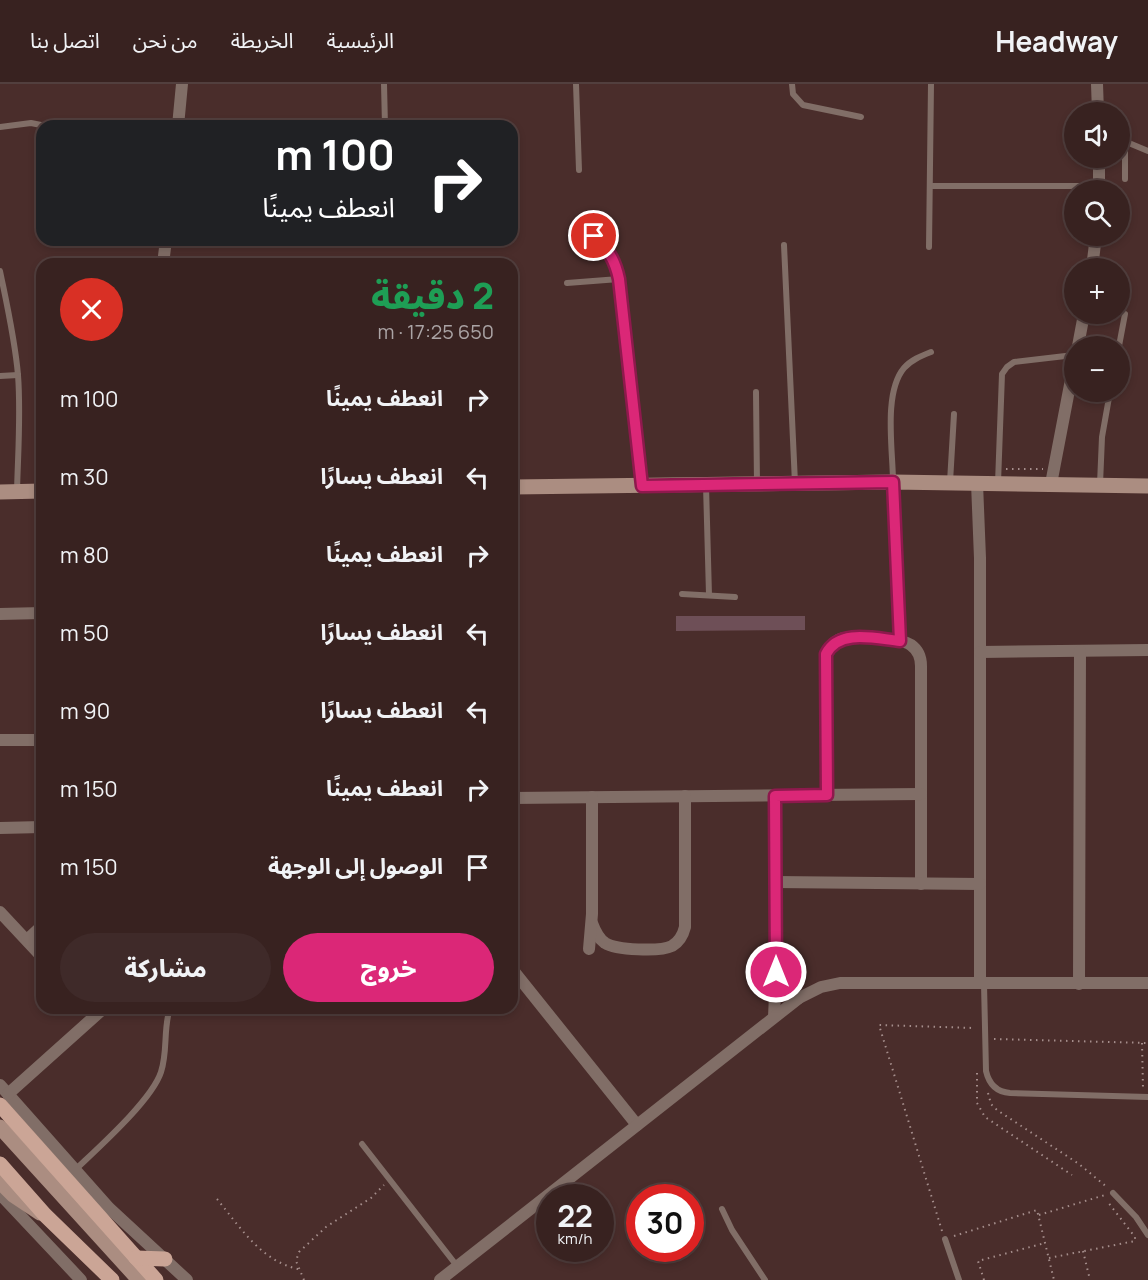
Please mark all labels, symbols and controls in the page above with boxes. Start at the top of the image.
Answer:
text: Headway [995,22,1118,60]
text: اتصل بنا [30,26,100,54]
text: من نحن [133,26,198,54]
text: الخريطة [231,26,294,54]
text: الرئيسية [327,26,394,54]
map controls [1064,102,1130,402]
button: sound [1064,102,1130,168]
text: 100 m [275,125,395,183]
icon: right [416,144,494,222]
button: search [1064,180,1130,246]
text: انعطف يمينًا [262,188,395,225]
pin [568,210,619,261]
icon: arrive [577,219,610,252]
button: + [1064,258,1130,324]
text: 2 دقيقة [371,271,494,320]
button: close [60,278,123,341]
text: 650 m · 17:25 [378,318,494,345]
button: − [1064,336,1130,402]
text: انعطف يمينًا [326,383,443,413]
icon: right [461,383,494,416]
text: 100 m [60,384,118,414]
text: انعطف يسارًا [320,461,443,491]
icon: left [461,461,494,494]
text: 30 m [60,462,109,492]
text: انعطف يمينًا [326,539,443,569]
icon: right [461,539,494,572]
text: 80 m [60,540,109,570]
text: انعطف يسارًا [320,617,443,647]
icon: left [461,617,494,650]
text: 50 m [60,618,109,648]
text: انعطف يسارًا [320,695,443,725]
icon: left [461,695,494,728]
text: 90 m [60,696,110,726]
text: انعطف يمينًا [326,773,443,803]
icon: right [461,773,494,806]
text: 150 m [60,774,118,804]
text: الوصول إلى الوجهة [268,851,443,881]
icon: arrive [461,851,494,884]
text: 150 m [60,852,118,882]
button: مشاركة [60,933,271,1002]
button: خروج [283,933,494,1002]
position arrow [744,940,808,1004]
speed limit sign: 30 [626,1184,704,1262]
text: 22 [557,1195,593,1236]
text: km/h [558,1228,592,1249]

